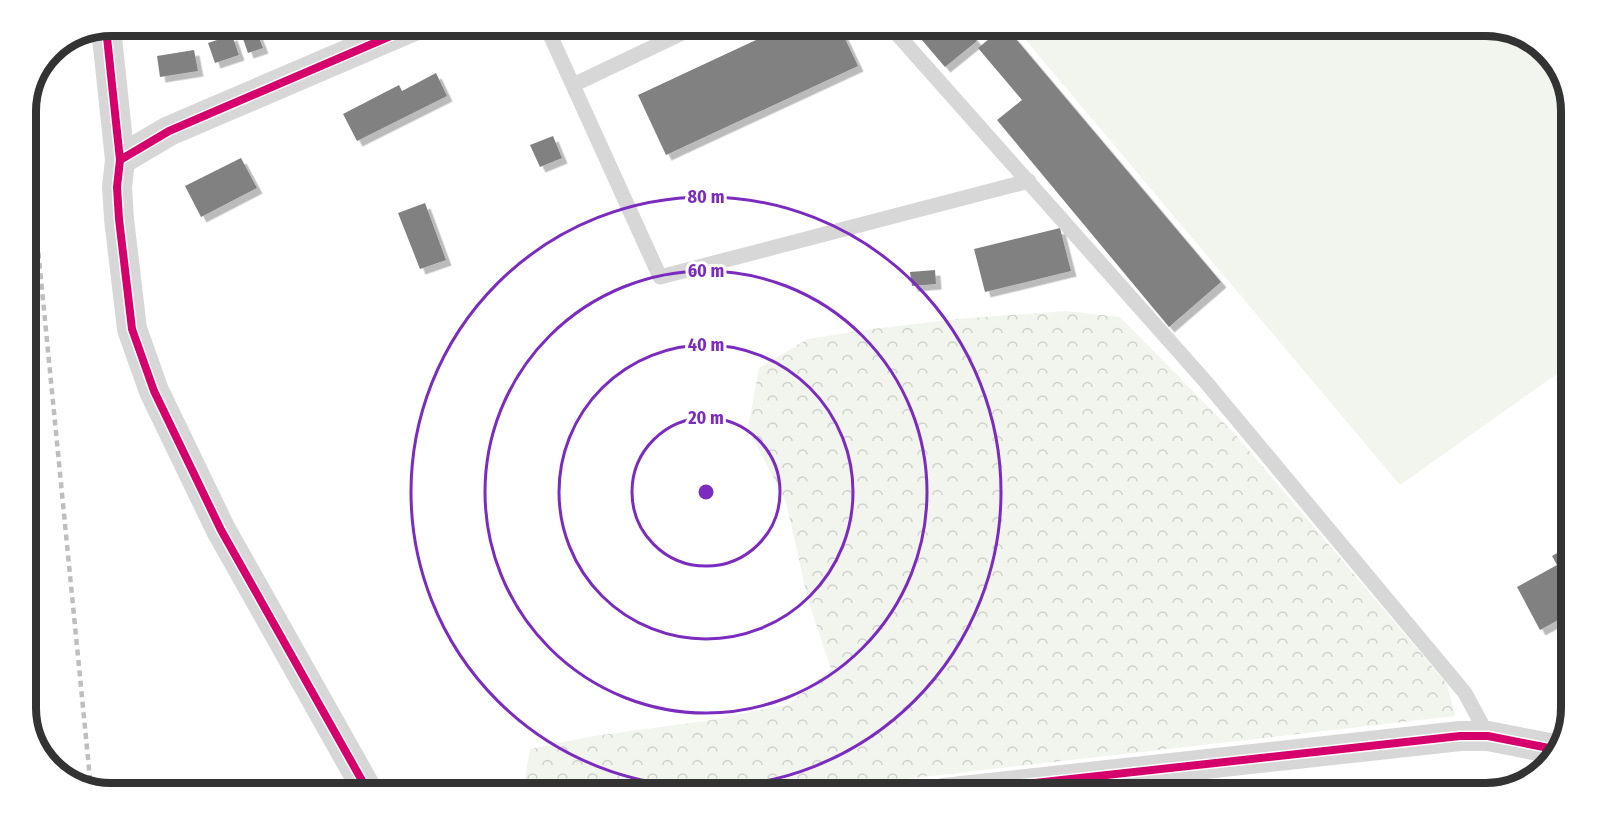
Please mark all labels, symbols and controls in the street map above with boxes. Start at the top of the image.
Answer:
text: 80 m [688,186,724,208]
text: 60 m [688,260,724,282]
text: 40 m [688,334,724,356]
text: 20 m [687,407,724,429]
centre of rings [696,482,716,502]

